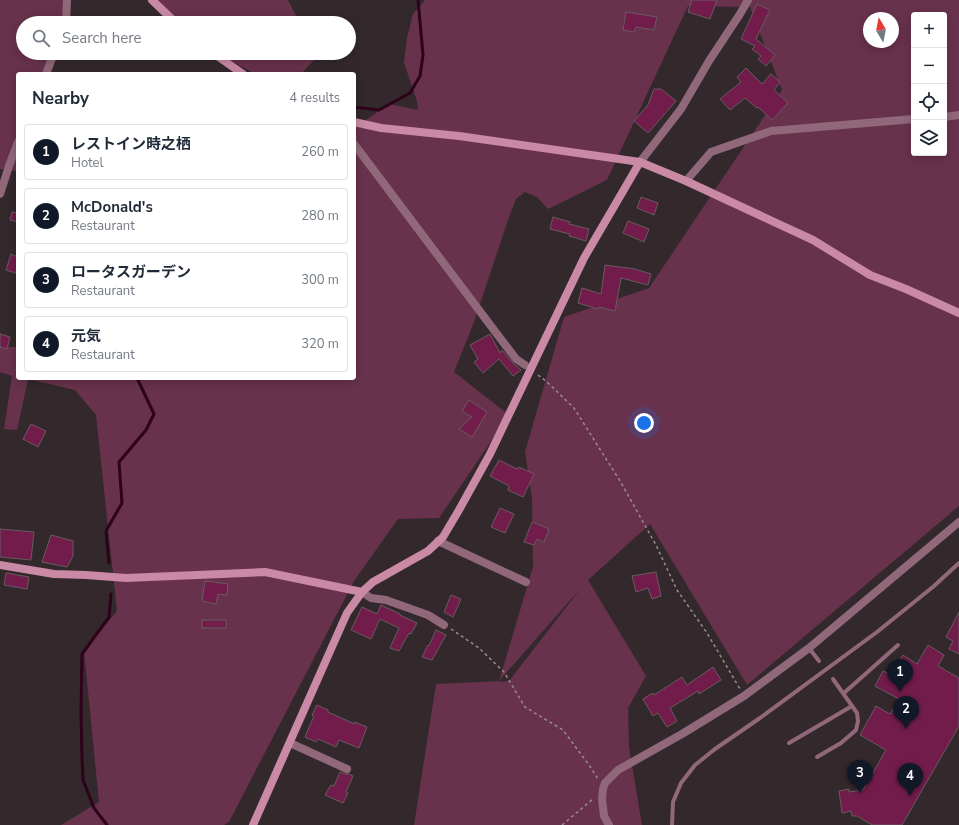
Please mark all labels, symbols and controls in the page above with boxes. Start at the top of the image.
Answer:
north arrow [863,12,899,48]
map controls [911,12,947,156]
button: + [911,12,947,48]
search box [16,16,356,60]
icon: search [30,27,52,49]
text: Search here [62,28,142,48]
button: − [911,48,947,84]
button: locate [911,84,947,120]
text: Nearby [32,87,89,110]
text: 4 results [289,89,340,107]
button: layers [911,120,947,156]
text: レストイン時之栖 [71,134,191,154]
text: 1 [42,143,50,161]
text: 260 m [301,143,339,161]
text: Hotel [71,154,103,172]
text: McDonald's [71,197,153,217]
text: 2 [42,207,50,225]
text: 280 m [301,207,339,225]
text: Restaurant [71,217,135,235]
text: ロータスガーデン [71,262,191,282]
text: 3 [42,271,50,289]
text: 300 m [301,271,339,289]
text: Restaurant [71,282,135,300]
text: 元気 [71,326,101,346]
text: 4 [42,335,50,353]
text: 320 m [301,335,339,353]
text: Restaurant [71,346,135,364]
your location [634,413,654,433]
pin: 1 [887,659,913,692]
pin: 2 [893,696,919,729]
pin: 3 [847,760,873,793]
pin: 4 [897,763,923,796]

